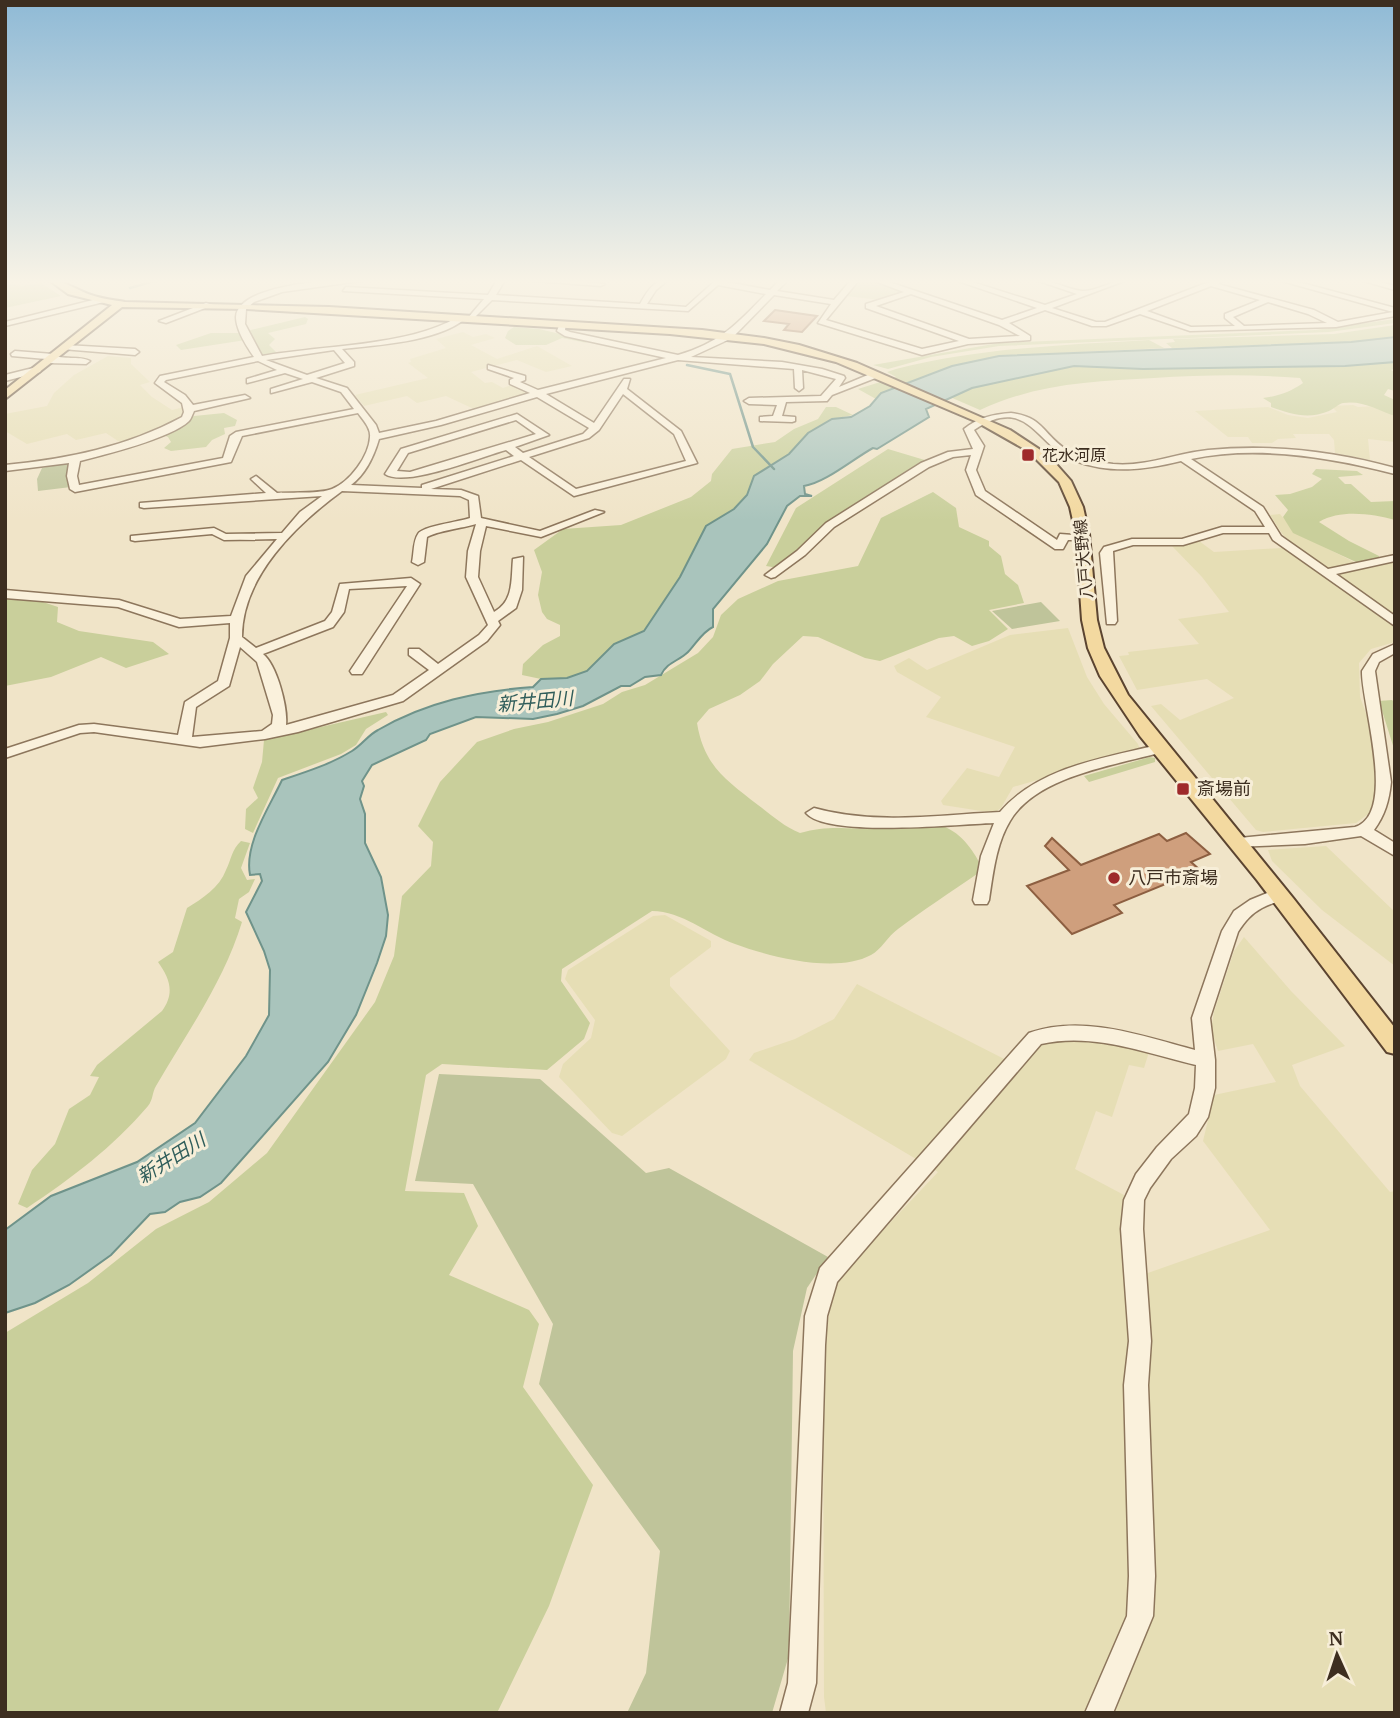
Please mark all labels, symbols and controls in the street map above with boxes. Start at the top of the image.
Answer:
place label: 花水河原 [1042,444,1106,466]
marker: 花水河原 [1020,447,1036,463]
street label: 八戸大野線 [1069,518,1097,600]
water label: 新井田川 [496,685,576,716]
place label: 斎場前 [1197,776,1251,800]
marker: 斎場前 [1175,781,1191,797]
place label: 八戸市斎場 [1128,865,1218,889]
marker: 八戸市斎場 [1106,870,1122,886]
water label: 新井田川 [132,1126,211,1188]
north arrow [1302,1620,1372,1690]
text: N [1328,1625,1345,1650]

